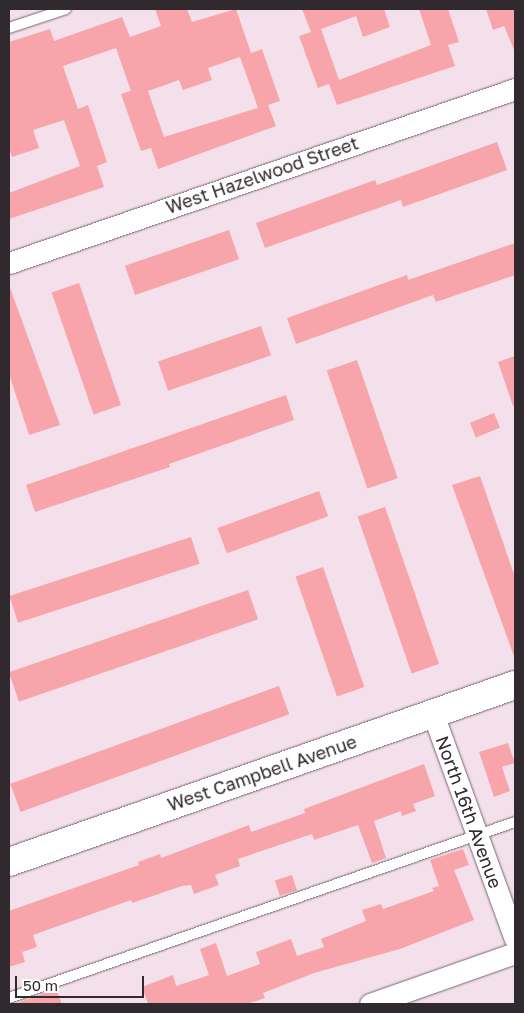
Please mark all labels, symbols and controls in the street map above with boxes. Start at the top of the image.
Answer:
street label: West Hazelwood Street [163,132,361,218]
street label: West Campbell Avenue [165,730,359,816]
street label: North 16th Avenue [431,733,507,891]
scale bar [18,966,146,998]
text: 50 m [23,976,58,994]

